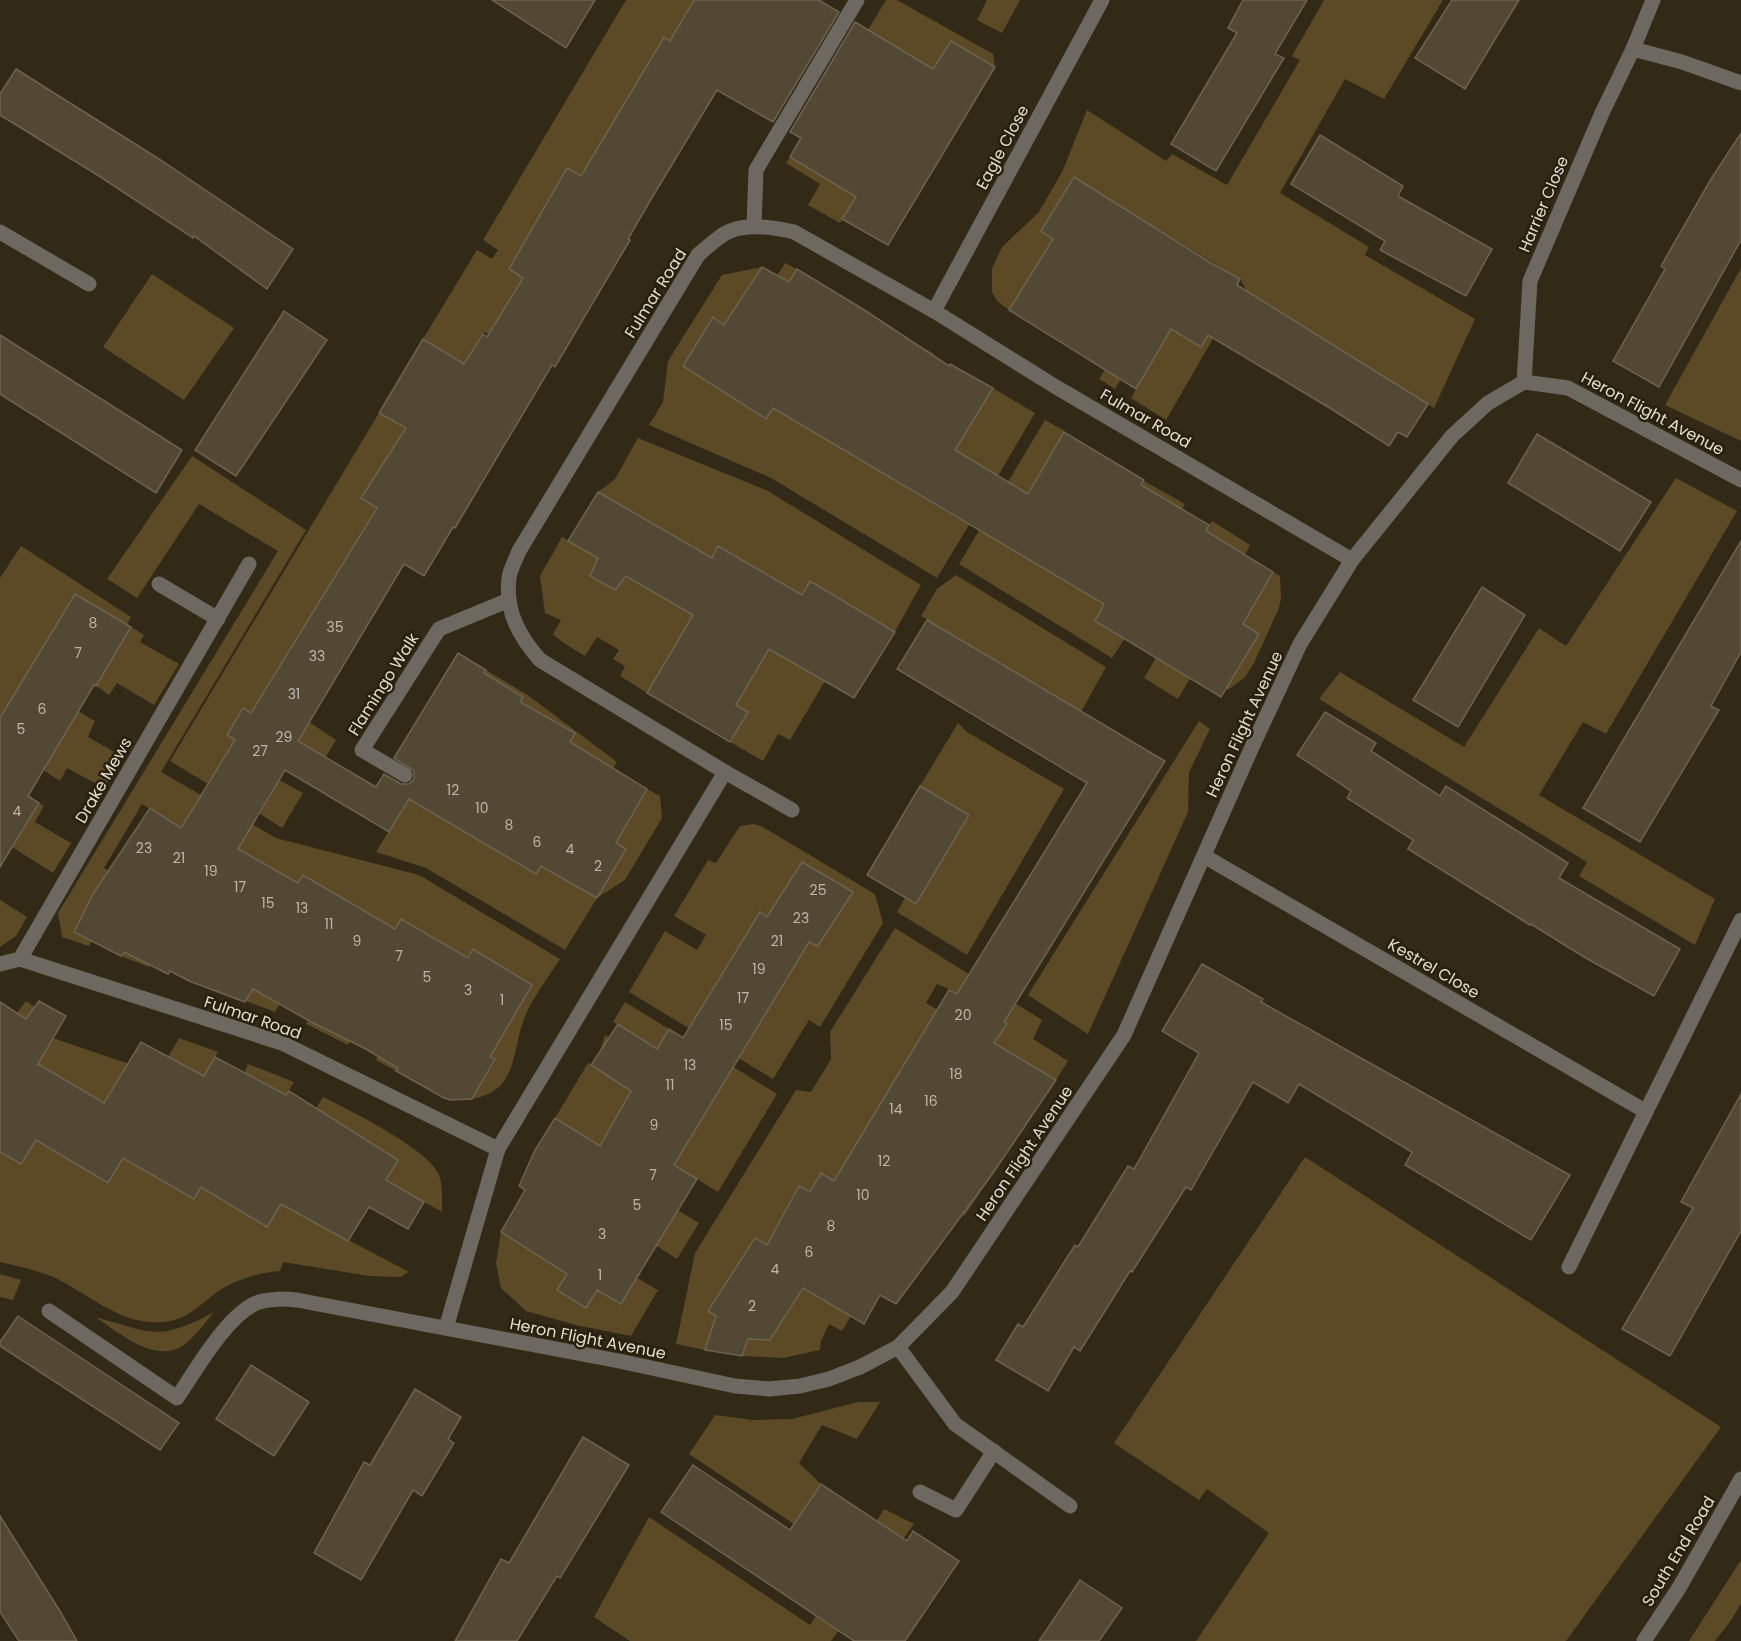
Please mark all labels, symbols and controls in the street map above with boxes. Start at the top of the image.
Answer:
street label: Eagle Close [971,101,1034,194]
street label: Harrier Close [1513,152,1574,256]
street label: Fulmar Road [619,244,692,342]
street label: Heron Flight Avenue [1577,366,1728,461]
street label: Fulmar Road [1096,383,1195,454]
house number: 8 [89,613,98,633]
house number: 35 [326,617,344,637]
street label: Flamingo Walk [343,628,425,740]
house number: 7 [74,643,82,663]
house number: 33 [309,646,325,666]
street label: Heron Flight Avenue [1200,647,1288,801]
house number: 31 [288,684,300,704]
house number: 6 [38,699,47,719]
house number: 5 [17,719,25,739]
house number: 29 [276,727,292,747]
street label: Drake Mews [70,733,137,827]
house number: 27 [252,741,268,761]
house number: 12 [447,780,459,800]
house number: 10 [475,798,489,818]
house number: 4 [13,801,22,821]
house number: 8 [505,815,514,835]
house number: 6 [533,832,542,852]
house number: 23 [136,838,152,858]
house number: 4 [566,839,575,859]
house number: 21 [173,848,185,868]
house number: 2 [594,856,602,876]
house number: 19 [204,861,218,881]
house number: 17 [234,877,246,897]
house number: 25 [810,880,826,900]
house number: 15 [261,893,275,913]
house number: 13 [296,898,308,918]
house number: 23 [793,908,809,928]
house number: 11 [325,914,333,934]
house number: 9 [353,931,361,951]
house number: 21 [771,931,783,951]
street label: Kestrel Close [1384,933,1484,1004]
house number: 7 [395,946,403,966]
house number: 19 [752,959,766,979]
house number: 5 [423,967,431,987]
house number: 3 [464,980,472,1000]
house number: 17 [737,988,749,1008]
street label: Fulmar Road [201,990,305,1045]
house number: 1 [500,990,504,1010]
house number: 20 [955,1005,971,1025]
house number: 15 [719,1015,733,1035]
house number: 13 [684,1055,696,1075]
house number: 18 [949,1064,963,1084]
house number: 11 [666,1075,674,1095]
street label: Heron Flight Avenue [970,1081,1078,1226]
house number: 16 [924,1091,938,1111]
house number: 14 [889,1099,903,1119]
house number: 9 [650,1115,658,1135]
house number: 12 [878,1151,890,1171]
house number: 7 [649,1165,657,1185]
house number: 10 [856,1185,870,1205]
house number: 5 [633,1195,641,1215]
house number: 8 [827,1216,836,1236]
house number: 3 [598,1224,606,1244]
house number: 6 [805,1242,814,1262]
house number: 4 [771,1259,780,1279]
house number: 1 [598,1265,602,1285]
house number: 2 [748,1296,756,1316]
street label: Heron Flight Avenue [508,1312,668,1365]
street label: South End Road [1636,1492,1721,1611]

